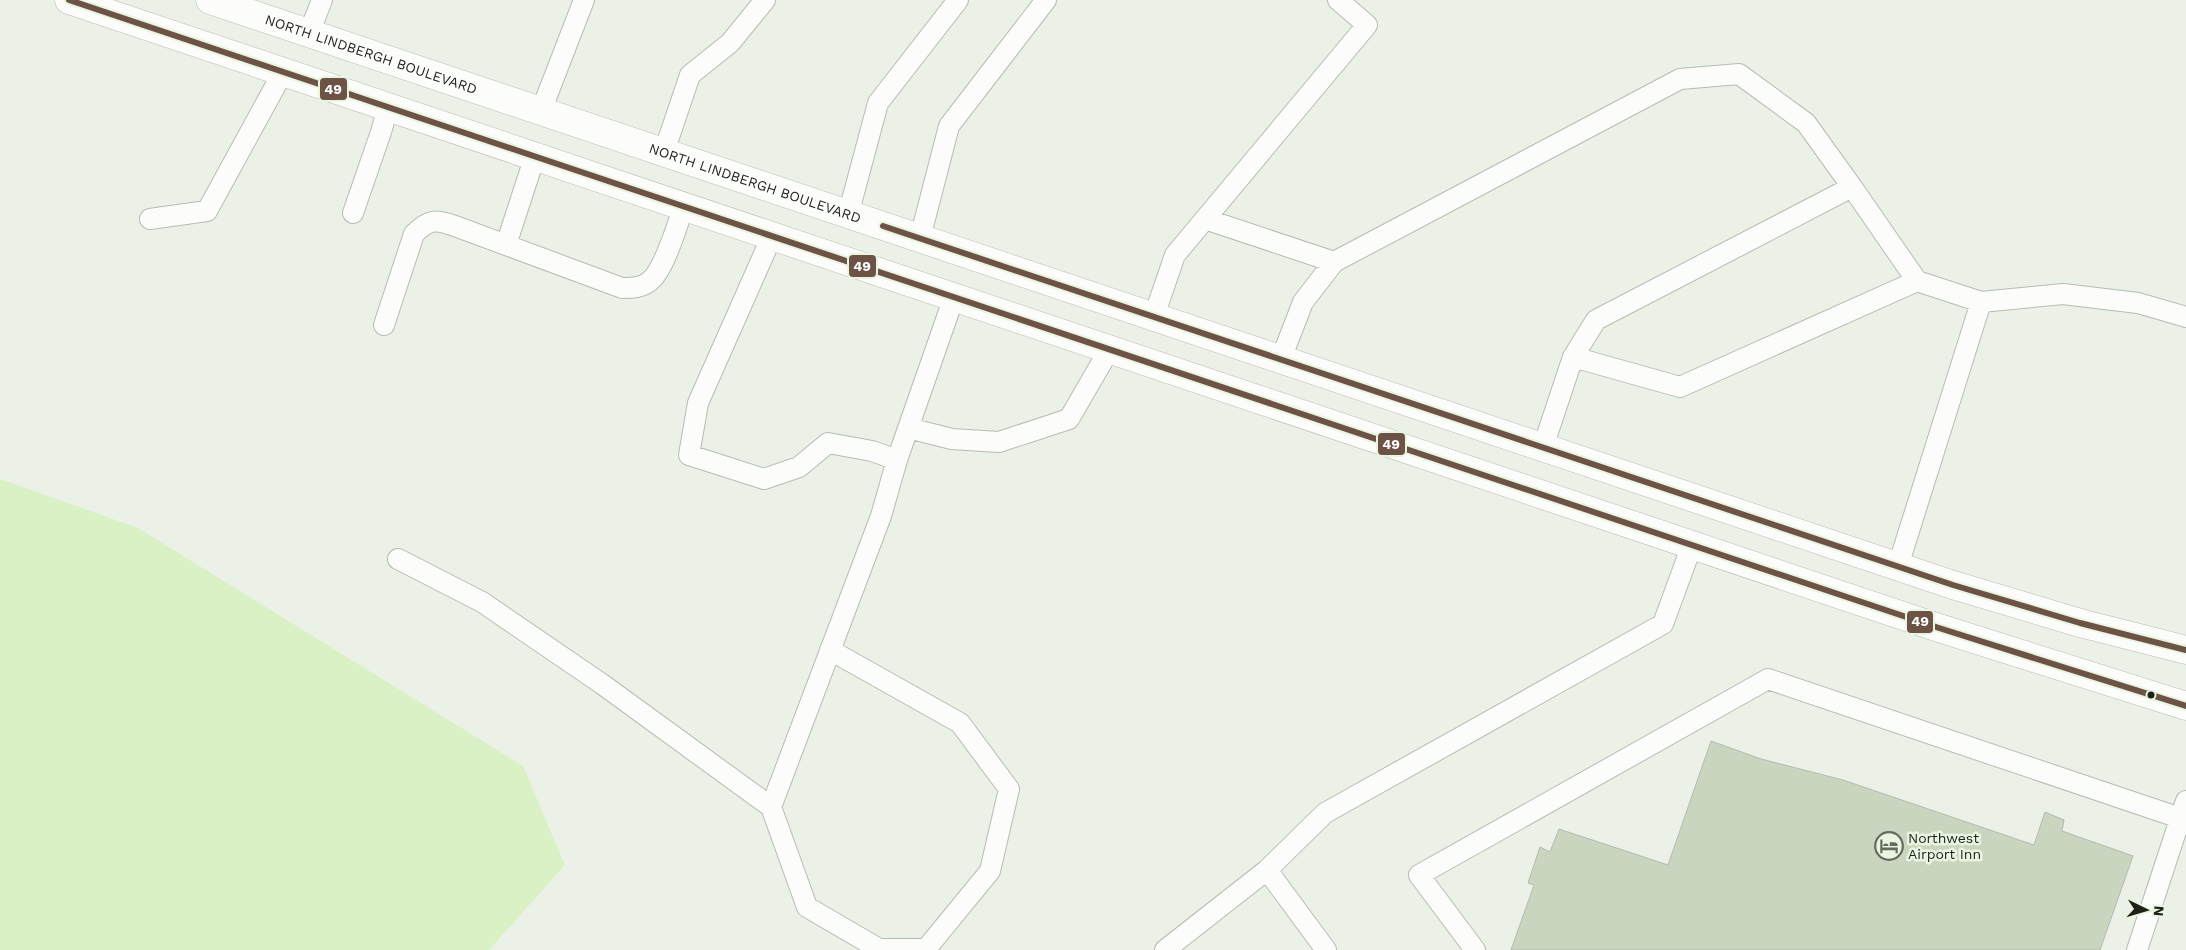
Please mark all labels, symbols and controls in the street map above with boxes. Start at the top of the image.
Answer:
street label: NORTH LINDBERGH BOULEVARD [263,11,479,97]
line badge: 49 [319,77,348,101]
text: 49 [324,81,342,97]
street label: NORTH LINDBERGH BOULEVARD [647,140,863,226]
line badge: 49 [848,254,877,278]
text: 49 [853,258,871,274]
line badge: 49 [1377,432,1406,456]
text: 49 [1382,436,1400,452]
line badge: 49 [1906,610,1934,634]
text: 49 [1911,613,1929,629]
unlabelled marker [2146,690,2156,700]
place label: Northwest Airport Inn [1908,830,1981,862]
hotel icon: Northwest Airport Inn [1874,831,1904,861]
north arrow [2121,885,2171,935]
text: N [2151,905,2167,917]

